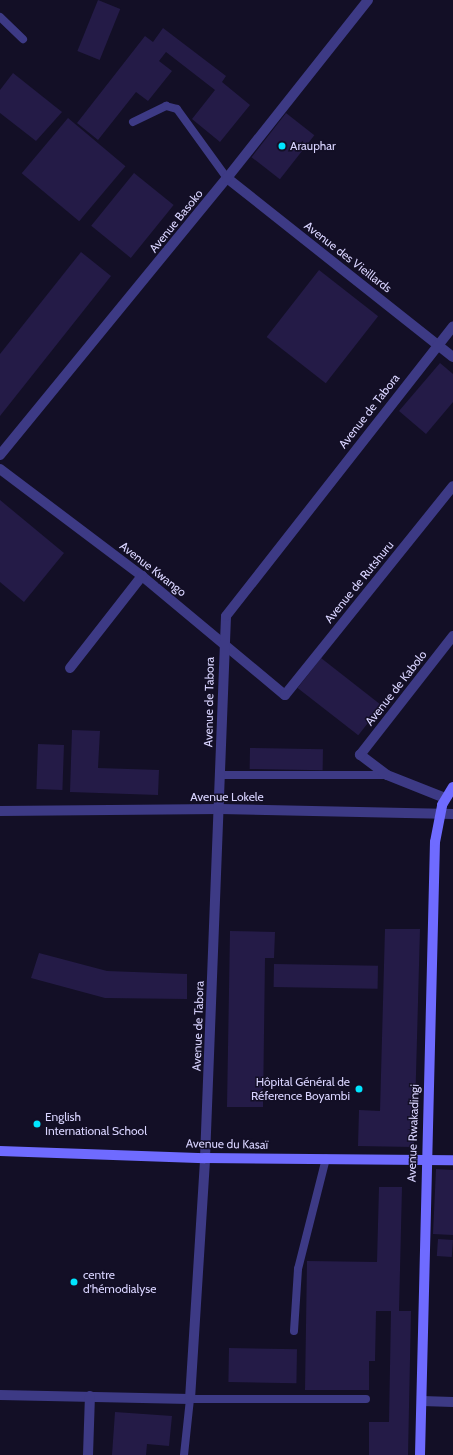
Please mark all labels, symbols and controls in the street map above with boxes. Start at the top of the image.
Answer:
place label: Arauphar [290,139,336,153]
marker: Arauphar [277,141,287,151]
street label: Avenue Basoko [146,187,206,255]
street label: Avenue des Vieillards [301,218,395,296]
street label: Avenue de Tabora [335,371,403,451]
street label: Avenue Kwango [117,538,189,600]
street label: Avenue de Rutshuru [321,538,397,626]
street label: Avenue de Kabolo [362,648,430,728]
street label: Avenue de Tabora [201,657,217,747]
street label: Avenue Lokele [190,790,264,804]
street label: Avenue de Tabora [189,981,207,1071]
place label: Hôpital Général de Réference Boyambi [251,1075,350,1103]
marker: Hôpital Général de Réference Boyambi [353,1083,365,1095]
street label: Avenue Rwakadingi [404,1084,422,1182]
place label: English International School [45,1110,147,1138]
marker: English International School [32,1119,42,1129]
street label: Avenue du Kasaï [186,1136,268,1152]
place label: centre d'hémodialyse [83,1268,156,1296]
marker: centre d'hémodialyse [68,1276,80,1288]

